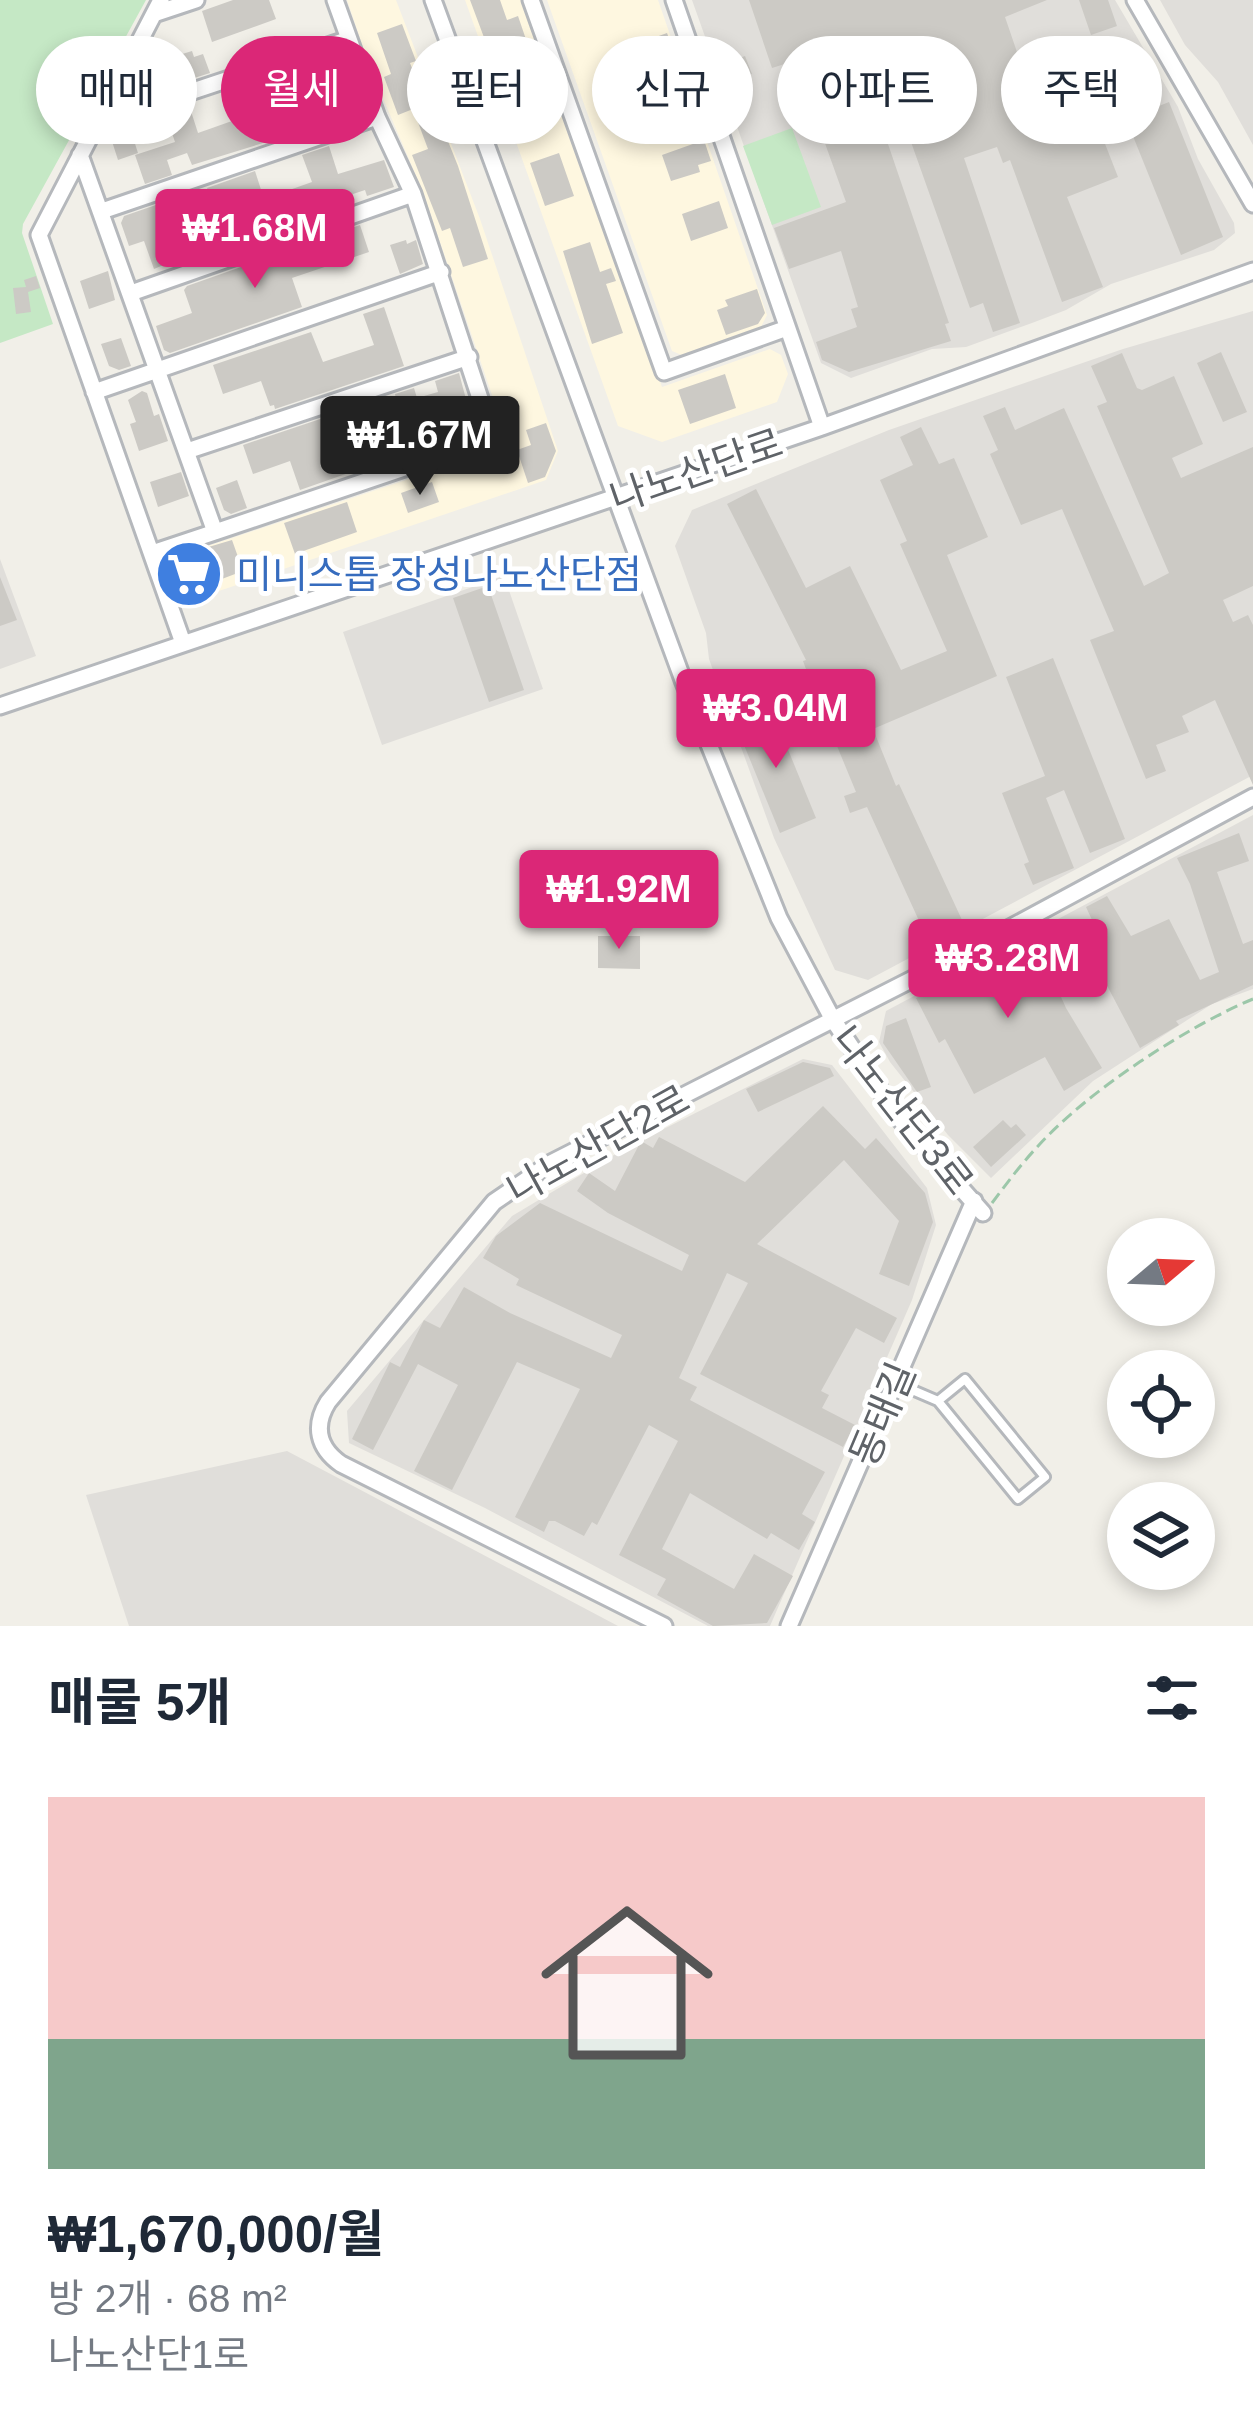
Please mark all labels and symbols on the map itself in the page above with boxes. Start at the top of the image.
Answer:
pin: ₩1.68M [157,189,353,291]
pin: ₩1.67M [322,396,518,498]
street label: 나노산단로 [604,421,788,520]
supermarket icon: 미니스톱 장성나노산단점 [154,539,224,609]
place label: 미니스톱 장성나노산단점 [236,553,642,596]
pin: ₩3.04M [678,669,874,771]
pin: ₩1.92M [521,850,717,952]
pin: ₩3.28M [910,919,1106,1021]
street label: 나노산단3로 [824,1018,981,1203]
street label: 나노산단2로 [500,1077,697,1212]
north arrow [1107,1218,1215,1326]
street label: 동태길 [842,1356,923,1472]

